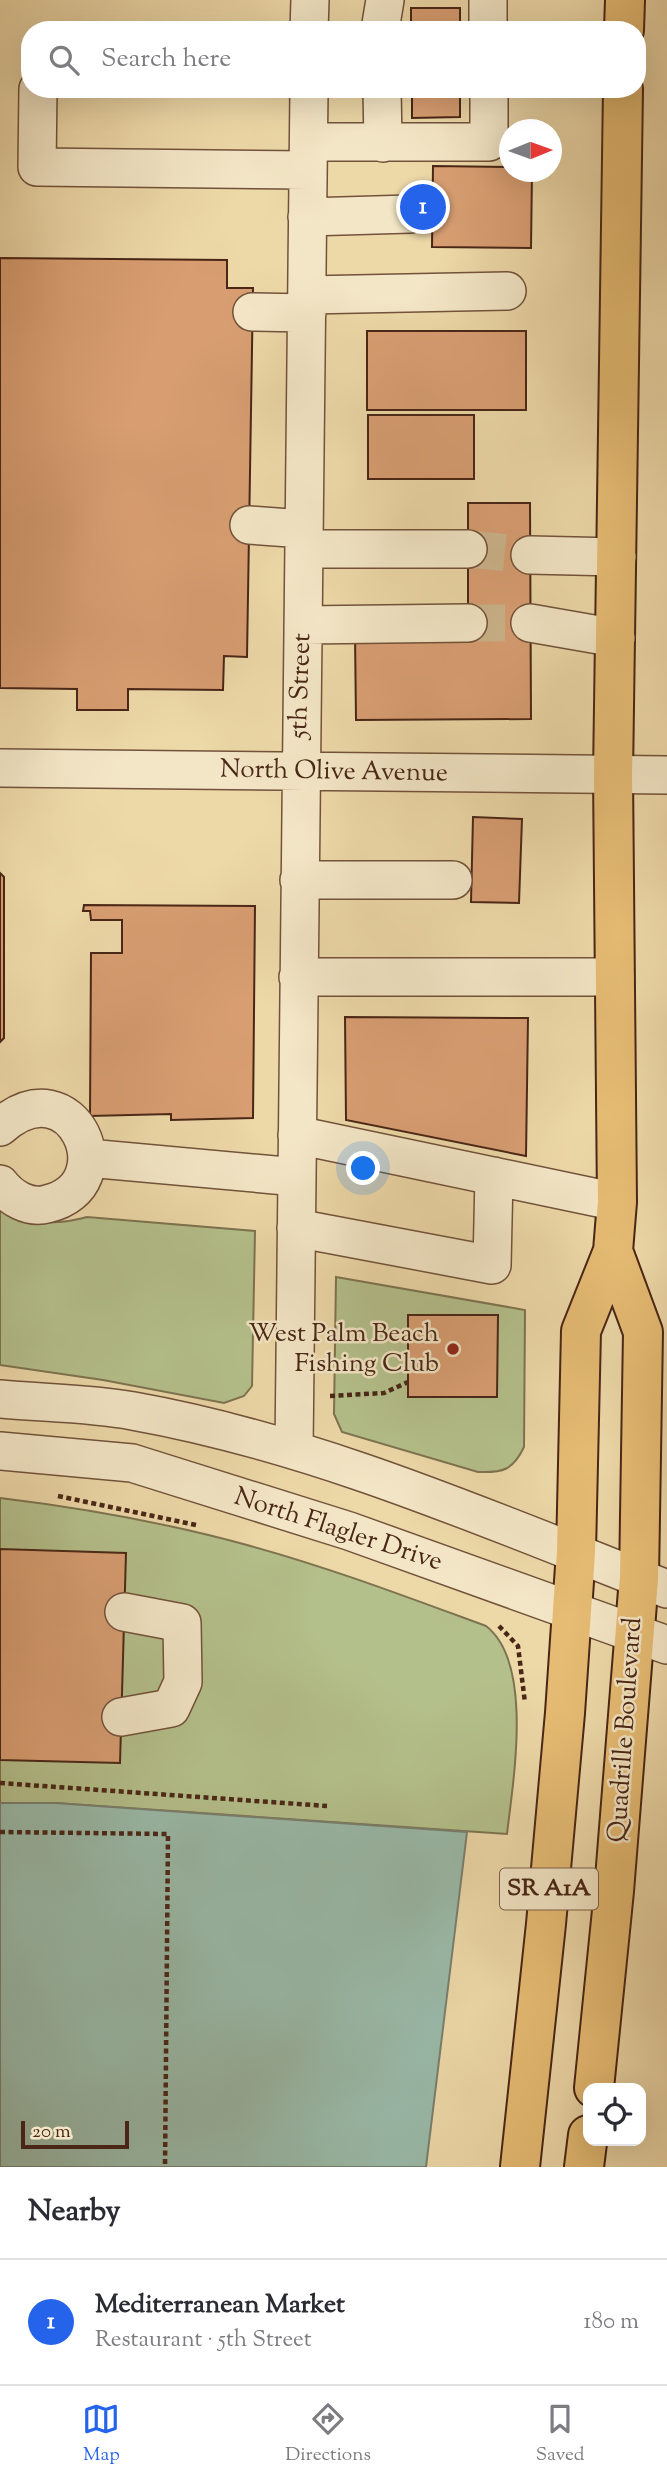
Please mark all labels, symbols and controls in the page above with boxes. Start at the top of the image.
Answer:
search box [21,21,646,98]
icon: search [45,41,83,79]
text: Search here [101,41,231,78]
north arrow [499,119,562,182]
pin: 1 [400,181,446,233]
street label: 5th Street [281,632,321,741]
street label: North Olive Avenue [220,752,448,792]
your location [346,1151,380,1185]
place label: West Palm Beach Fishing Club [248,1316,439,1383]
marker: West Palm Beach Fishing Club [445,1341,461,1357]
street label: North Flagler Drive [229,1479,447,1581]
street label: Quadrille Boulevard [600,1616,652,1844]
road number: SR A1A [500,1868,598,1910]
map controls [583,2083,646,2146]
button: locate [583,2083,646,2146]
scale bar [21,2118,130,2150]
text: 20 m [32,2119,71,2146]
text: Nearby [28,2191,120,2234]
text: Mediterranean Market [95,2287,345,2324]
text: 1 [47,2306,55,2339]
text: 180 m [584,2306,639,2339]
text: Restaurant · 5th Street [95,2324,312,2357]
tab: Map [82,2400,120,2469]
tab: Directions [285,2400,371,2469]
tab: Saved [536,2400,585,2469]

